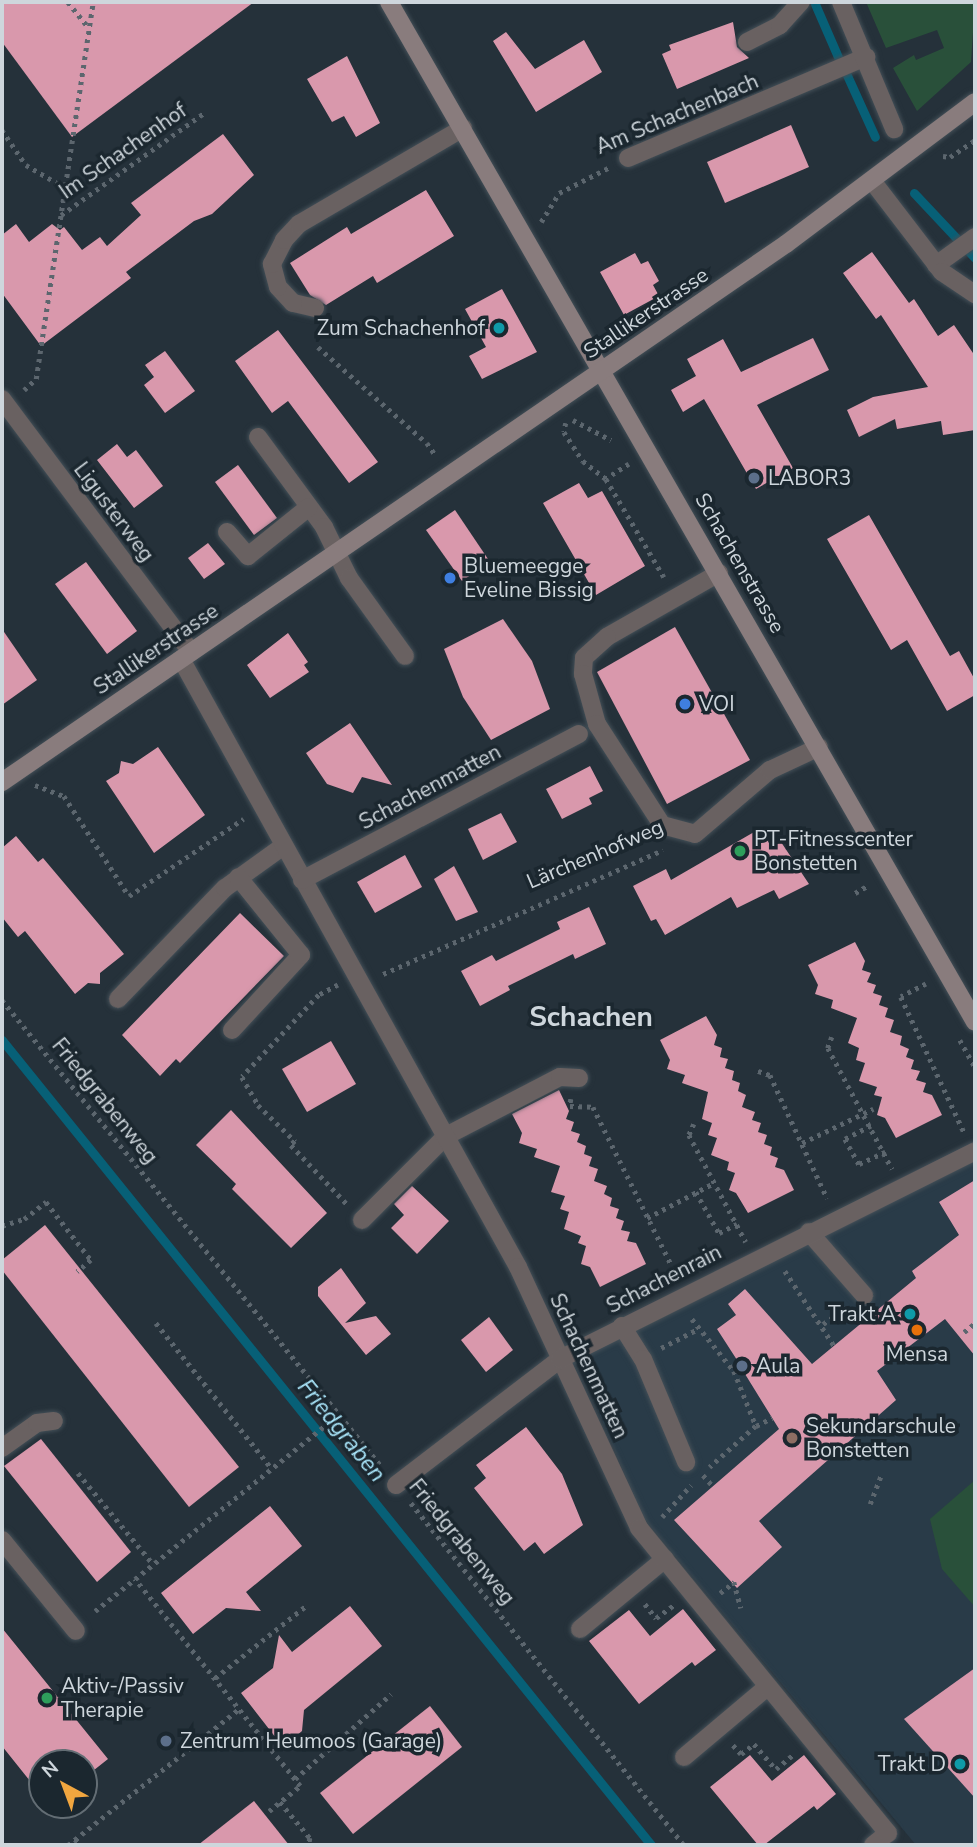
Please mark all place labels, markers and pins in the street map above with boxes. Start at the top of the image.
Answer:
place label: Zum Schachenhof [317,315,485,341]
marker: Zum Schachenhof [491,320,507,336]
place label: LABOR3 [768,465,851,491]
marker: LABOR3 [746,470,762,486]
place label: Bluemeegge Eveline Bissig [464,553,594,603]
marker: Bluemeegge Eveline Bissig [442,570,458,586]
place label: VOI [699,691,735,717]
marker: VOI [677,696,693,712]
place label: PT-Fitnesscenter Bonstetten [754,826,913,876]
marker: PT-Fitnesscenter Bonstetten [732,843,748,859]
place label: Trakt A [828,1301,896,1327]
marker: Trakt A [902,1306,918,1322]
marker: Mensa [909,1322,925,1338]
place label: Mensa [886,1341,948,1367]
place label: Aula [756,1353,800,1379]
marker: Aula [734,1358,750,1374]
place label: Sekundarschule Bonstetten [806,1413,956,1463]
marker: Sekundarschule Bonstetten [784,1430,800,1446]
place label: Aktiv-/Passiv Therapie [61,1673,184,1723]
marker: Aktiv-/Passiv Therapie [39,1690,55,1706]
place label: Zentrum Heumoos (Garage) [180,1728,442,1754]
marker: Zentrum Heumoos (Garage) [158,1733,174,1749]
place label: Trakt D [878,1751,946,1777]
marker: Trakt D [952,1756,968,1772]

